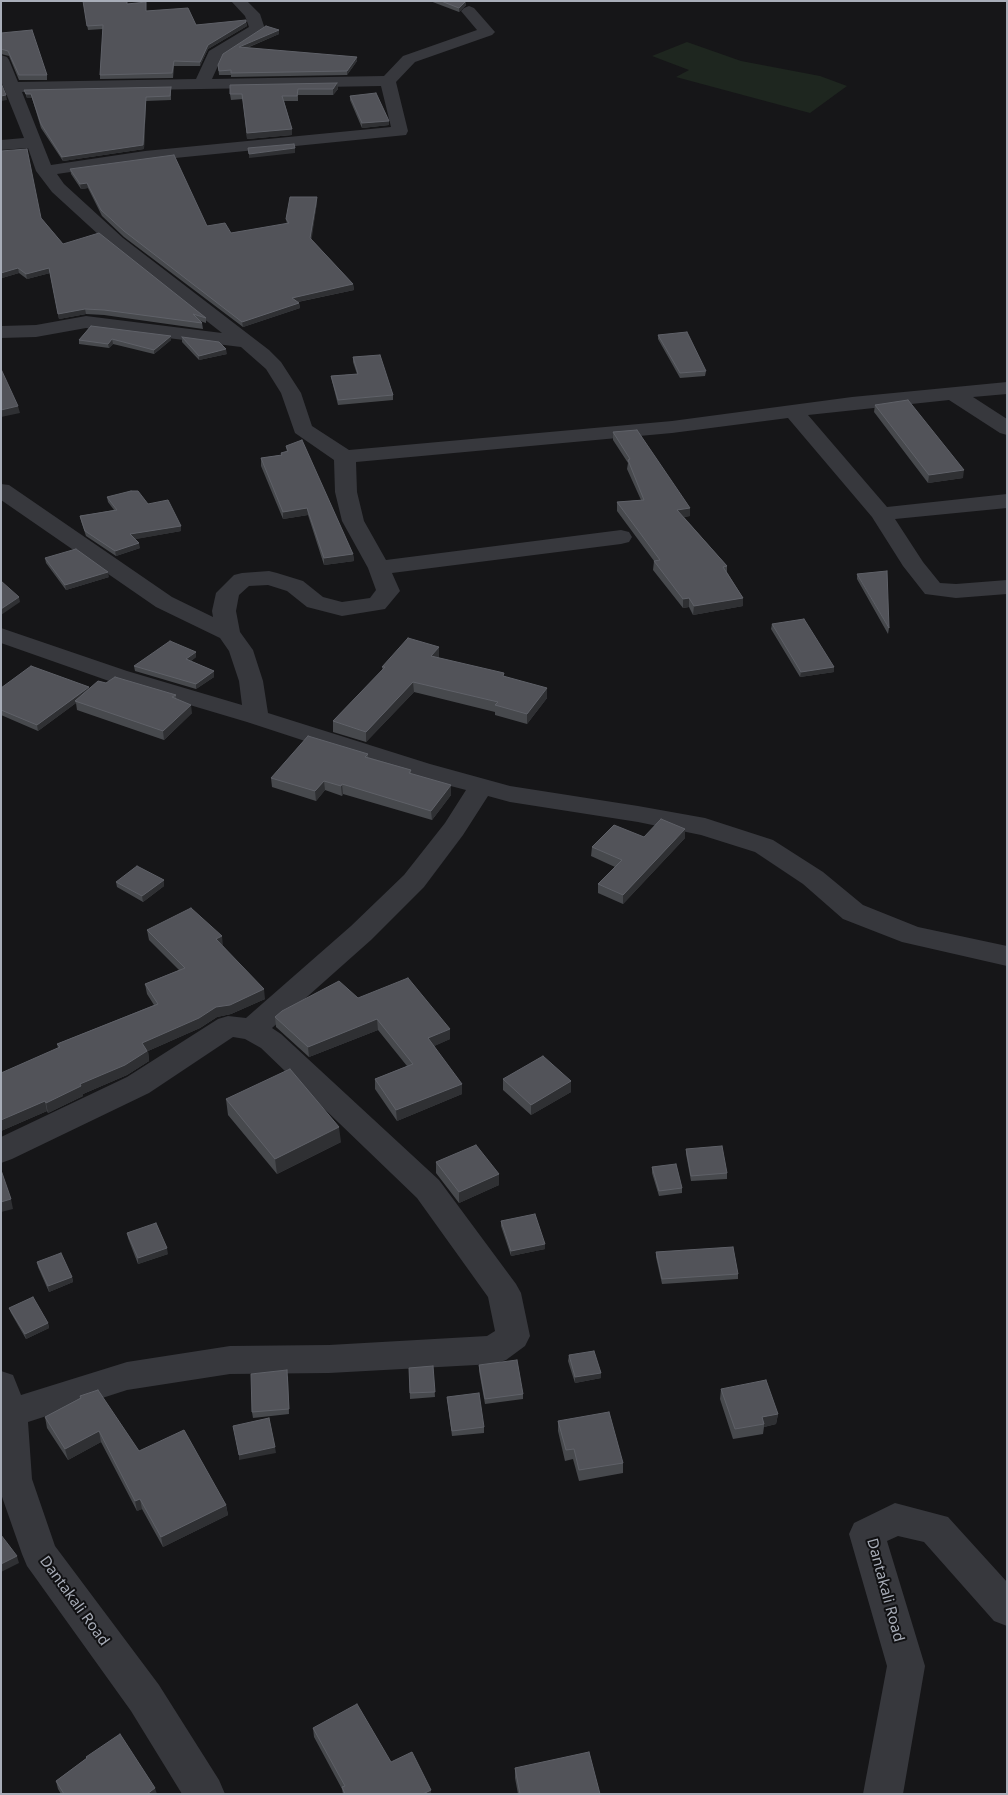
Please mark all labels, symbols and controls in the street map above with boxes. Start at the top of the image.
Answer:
street label: Dantakali Road [863,1536,907,1644]
street label: Dantakali Road [35,1553,113,1649]

